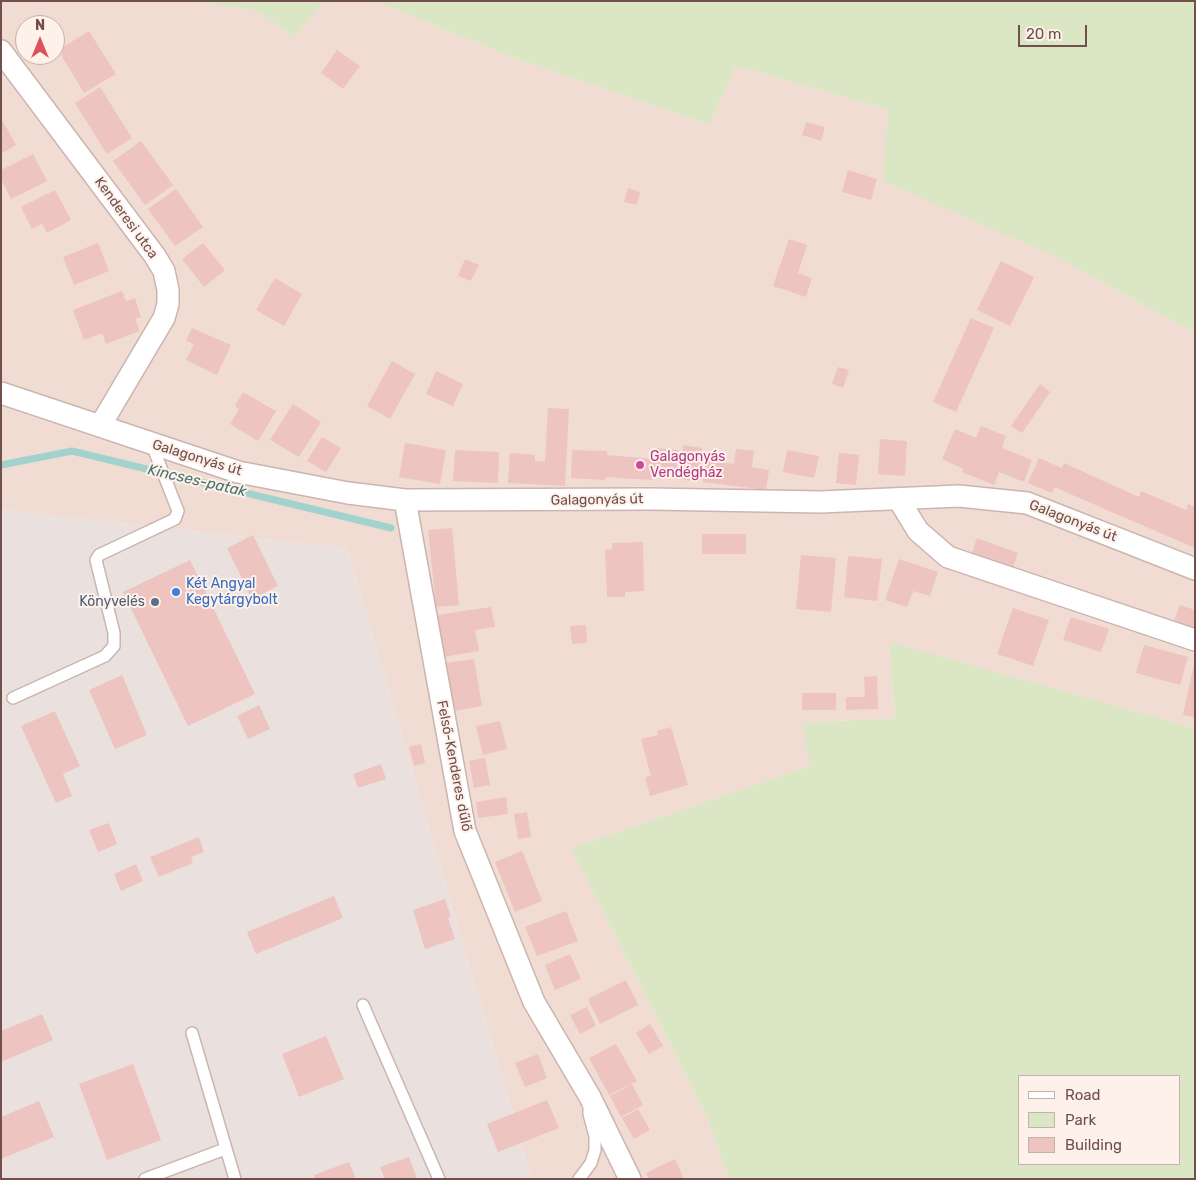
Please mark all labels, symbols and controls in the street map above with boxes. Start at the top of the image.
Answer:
north arrow [15,15,65,65]
scale bar [1021,15,1090,47]
text: N [35,17,45,34]
text: 20 m [1026,25,1061,43]
street label: Kenderesi utca [91,174,161,262]
street label: Galagonyás út [150,436,244,480]
place label: Galagonyás Vendégház [650,449,725,482]
marker: Galagonyás Vendégház [634,459,646,471]
water label: Kincses-patak [146,461,248,501]
street label: Galagonyás út [551,491,643,509]
street label: Galagonyás út [1027,497,1119,545]
place label: Két Angyal Kegytárgybolt [186,576,278,608]
marker: Két Angyal Kegytárgybolt [170,586,182,598]
place label: Könyvelés [79,594,145,610]
marker: Könyvelés [149,596,161,608]
street label: Felső-Kenderes dűlő [433,699,475,833]
legend [1018,1075,1181,1165]
text: Road [1065,1086,1101,1104]
text: Park [1065,1111,1096,1129]
text: Building [1065,1136,1122,1154]

